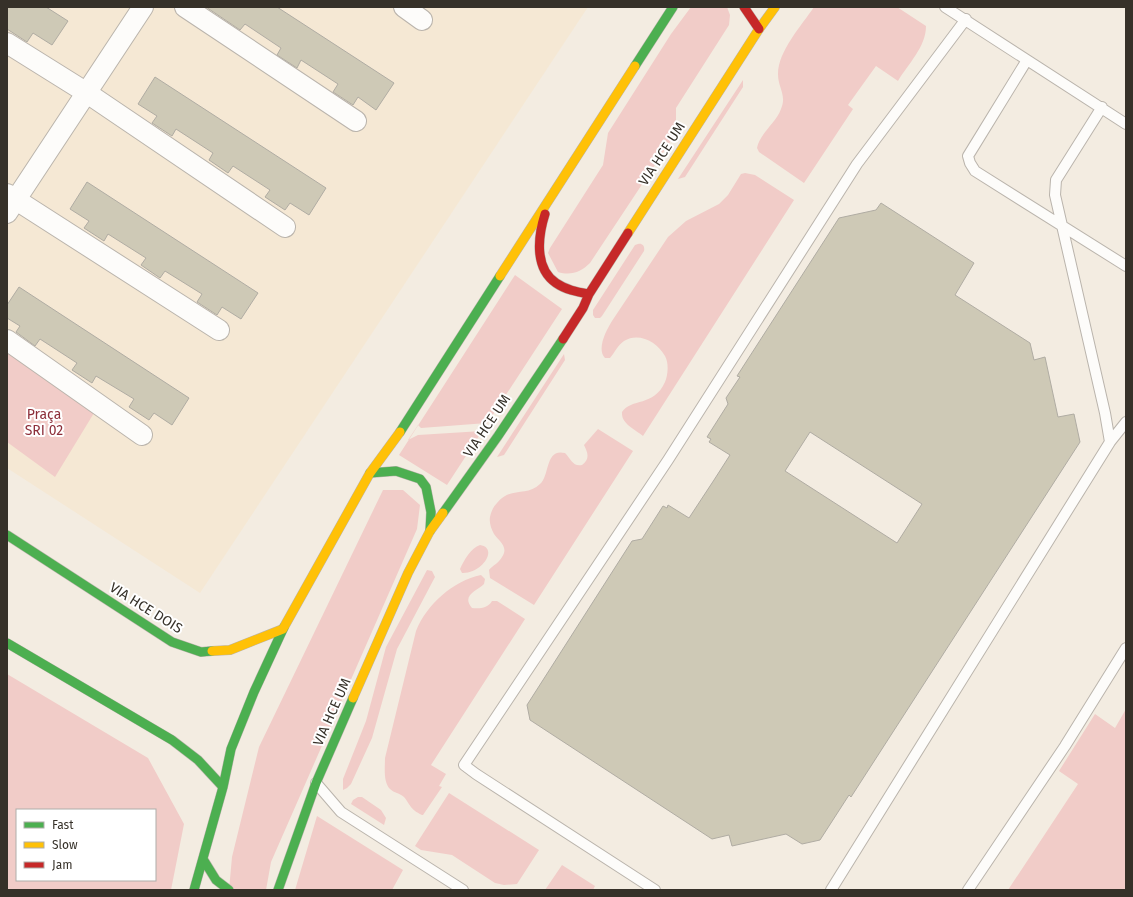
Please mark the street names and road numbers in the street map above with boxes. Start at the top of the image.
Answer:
street label: VIA HCE UM [635,119,689,189]
street label: VIA HCE UM [460,391,514,461]
street label: VIA HCE DOIS [106,579,186,637]
street label: VIA HCE UM [310,675,355,749]

